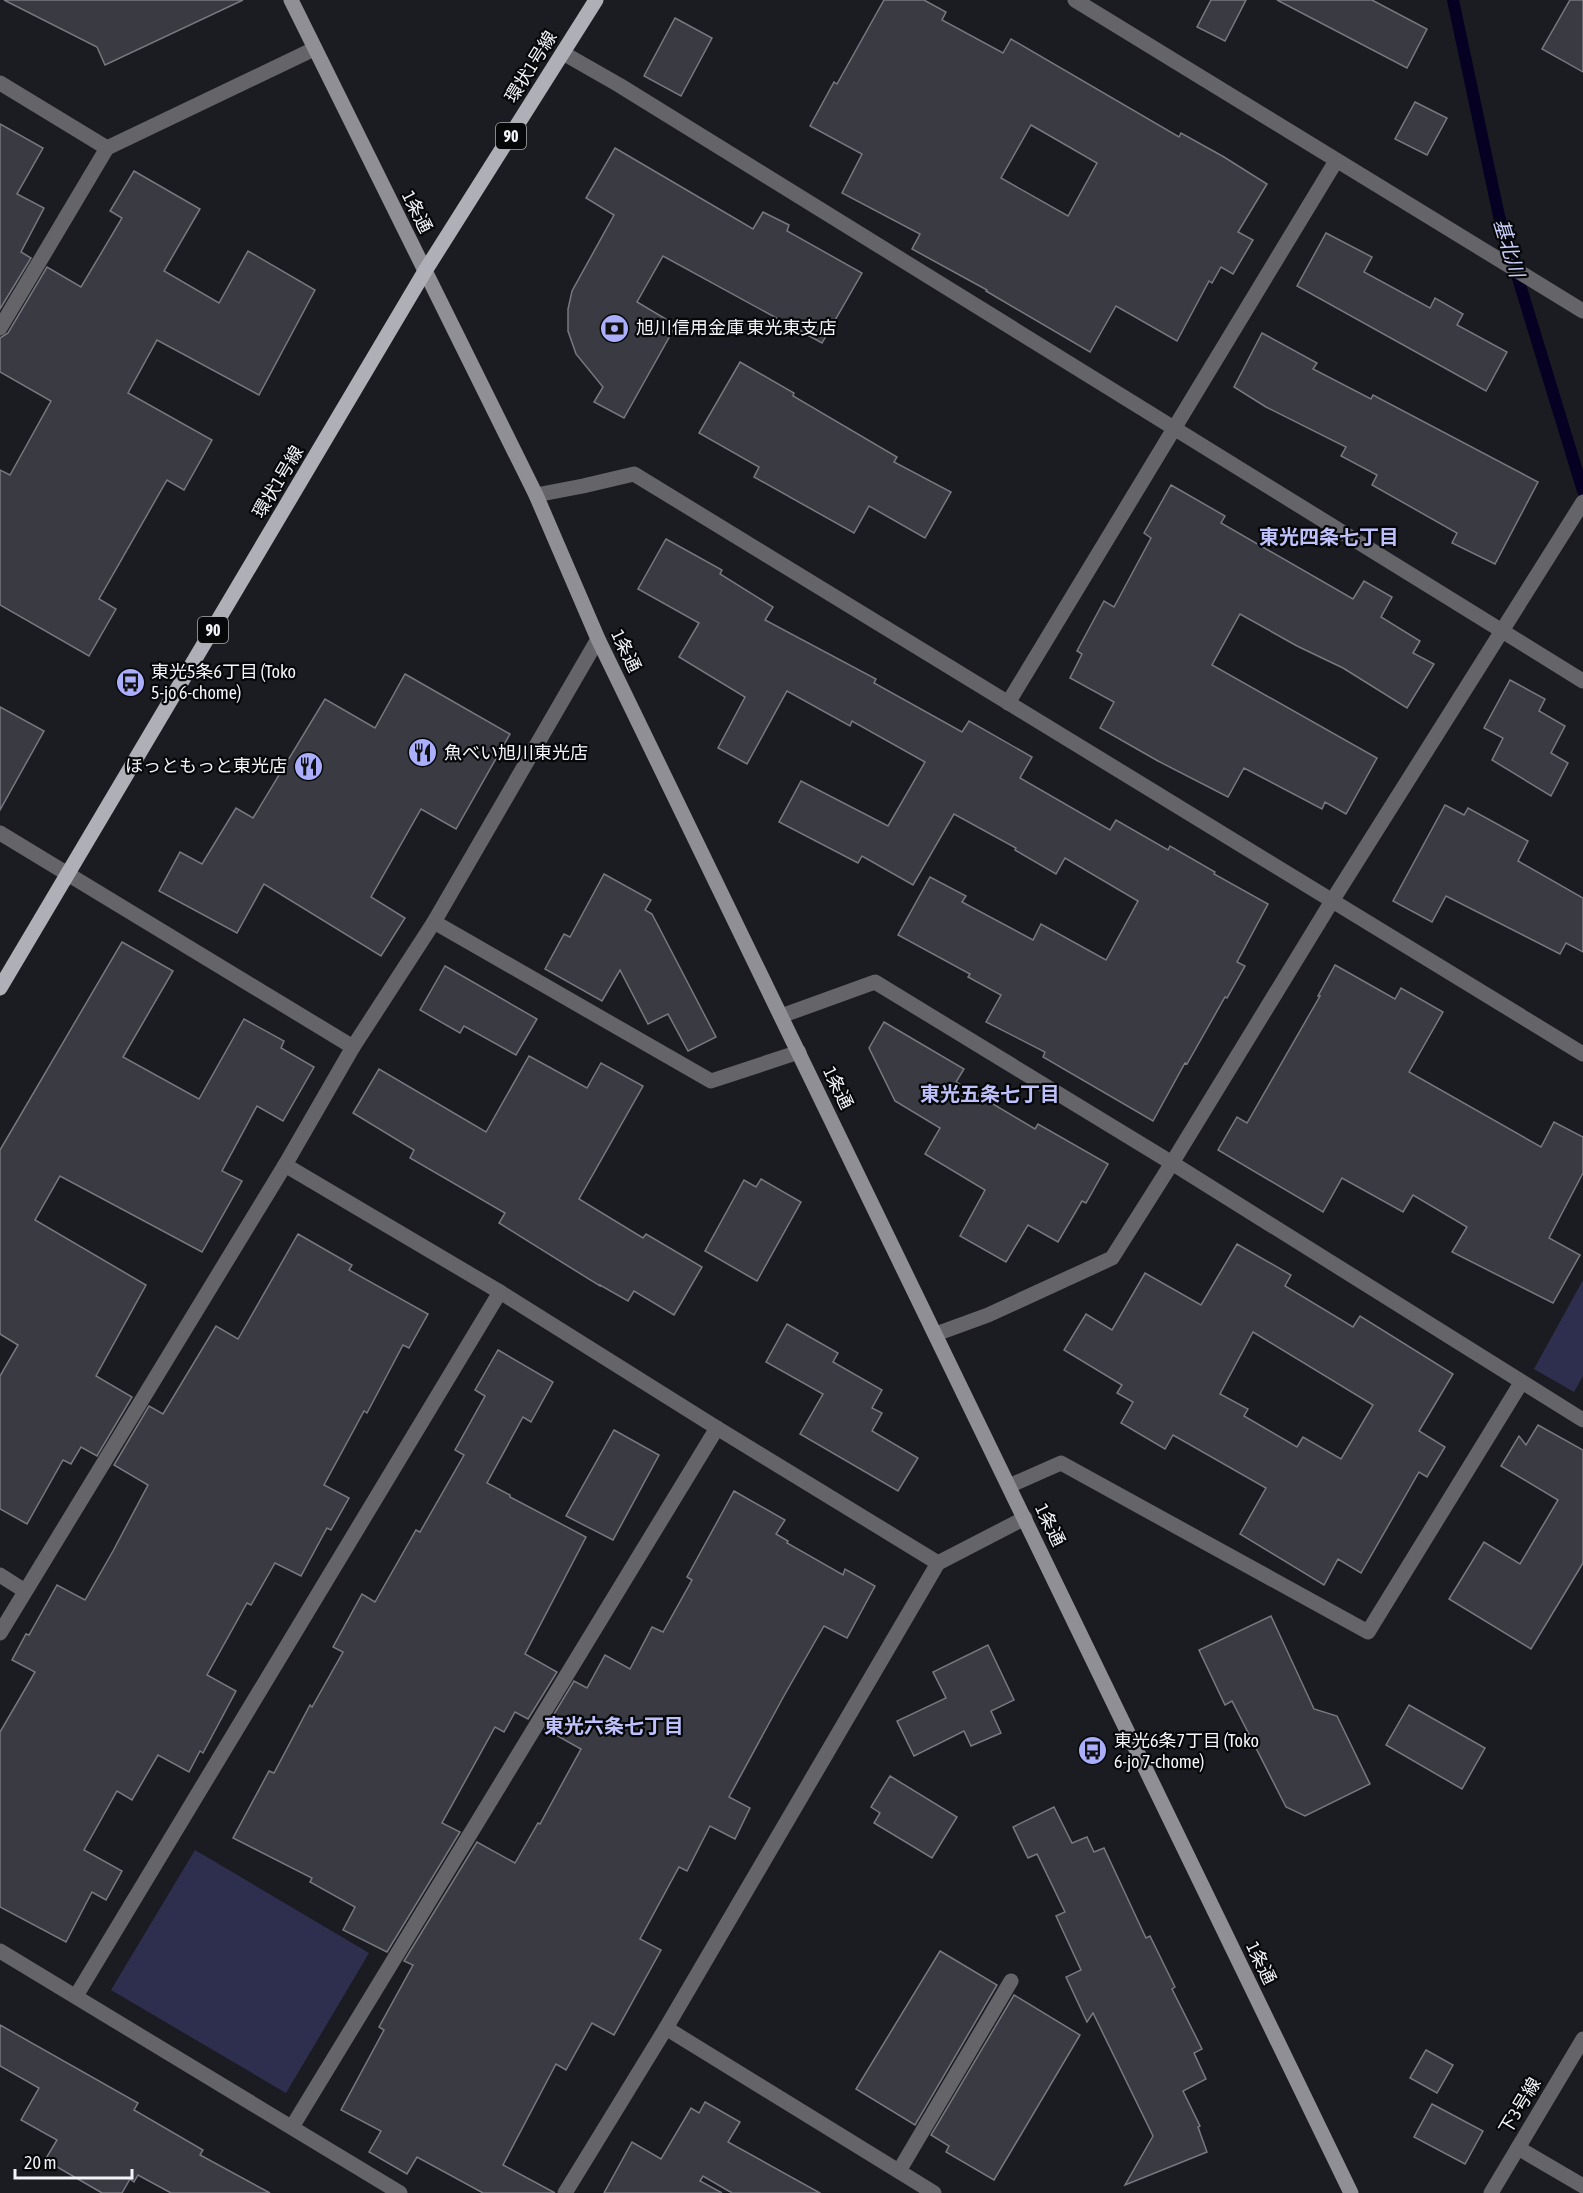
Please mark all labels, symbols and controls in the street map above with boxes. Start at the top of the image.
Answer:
street label: 環状1号線 [500,27,561,106]
road number: 90 [496,123,526,149]
street label: 1条通 [398,187,437,236]
water label: 基北川 [1490,216,1530,282]
bank icon: 旭川信用金庫 東光東支店 [599,312,631,344]
place label: 旭川信用金庫 東光東支店 [636,317,836,338]
street label: 環状1号線 [248,442,307,522]
district label: 東光四条七丁目 [1259,525,1399,548]
road number: 90 [198,617,228,643]
street label: 1条通 [607,626,646,675]
place label: 東光5条6丁目 (Toko 5-jo 6-chome) [151,661,296,703]
bus stop icon: 東光5条6丁目 (Toko 5-jo 6-chome) [114,666,146,698]
restaurant icon: 魚べい旭川東光店 [407,737,439,769]
place label: 魚べい旭川東光店 [444,742,588,763]
restaurant icon: ほっともっと東光店 [292,750,324,782]
place label: ほっともっと東光店 [125,755,287,776]
street label: 1条通 [819,1063,858,1112]
district label: 東光五条七丁目 [920,1082,1060,1105]
street label: 1条通 [1031,1500,1070,1549]
district label: 東光六条七丁目 [544,1714,684,1737]
place label: 東光6条7丁目 (Toko 6-jo 7-chome) [1114,1730,1259,1772]
bus stop icon: 東光6条7丁目 (Toko 6-jo 7-chome) [1077,1735,1109,1767]
street label: 1条通 [1242,1938,1281,1987]
street label: 下3号線 [1494,2074,1545,2138]
scale bar [15,2142,132,2180]
text: 20 m [24,2152,56,2173]

